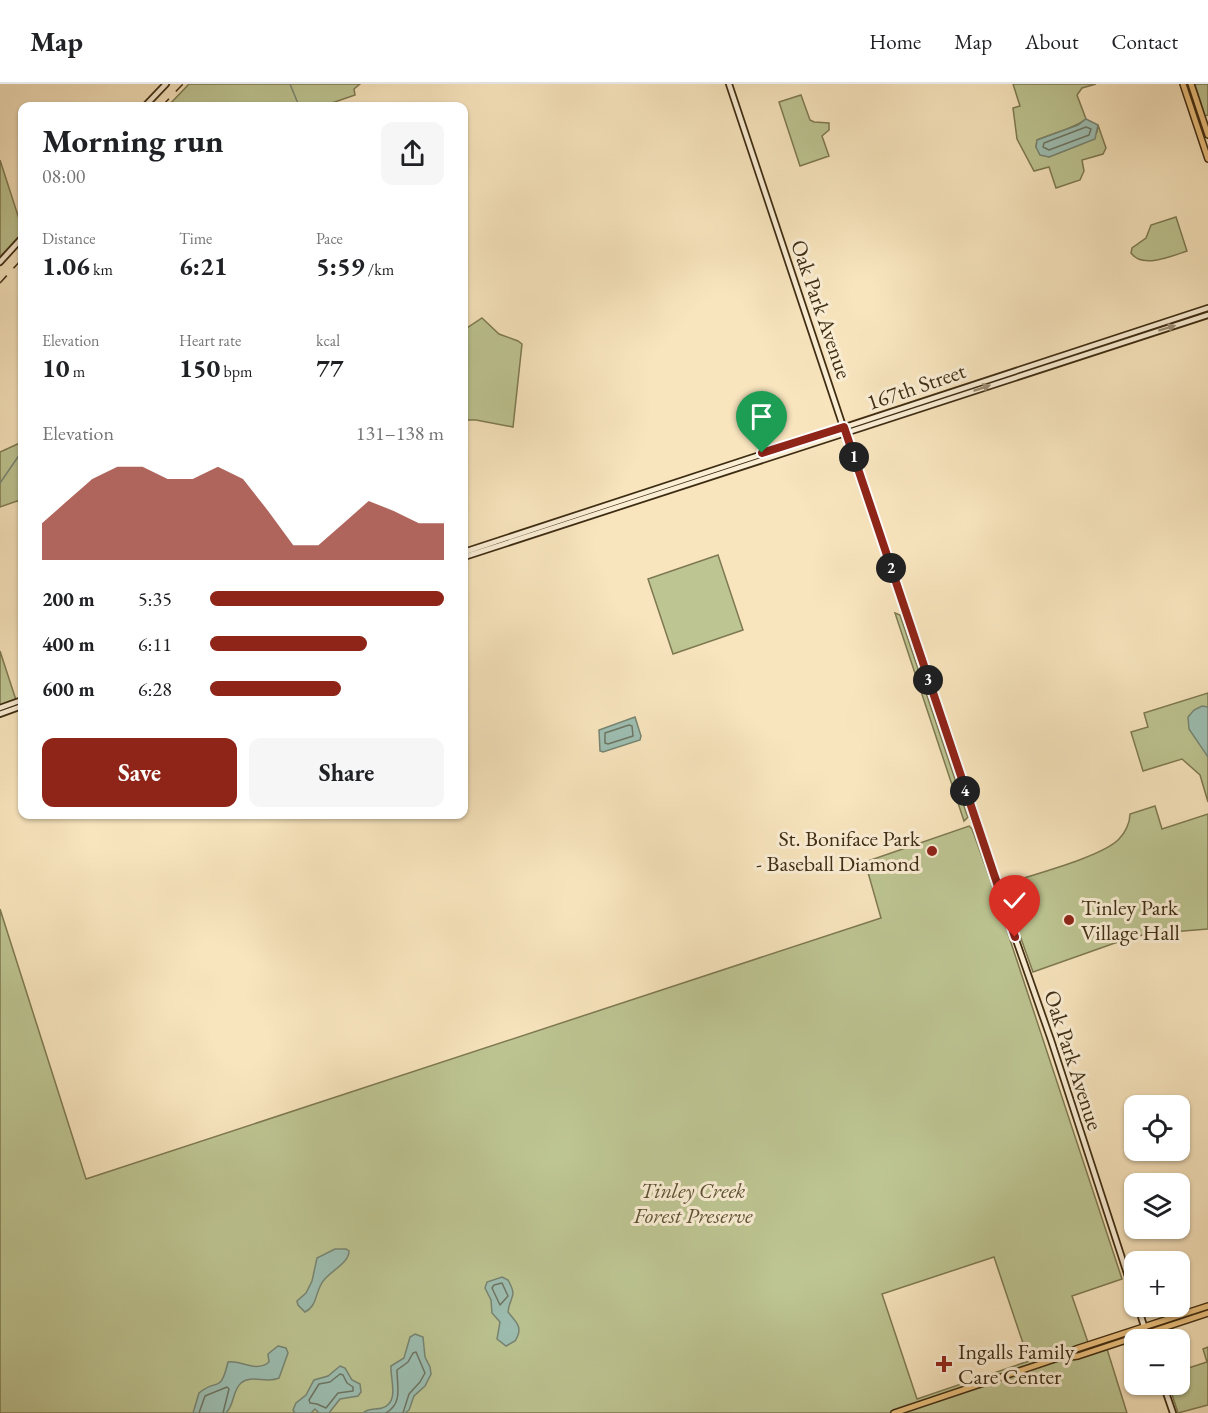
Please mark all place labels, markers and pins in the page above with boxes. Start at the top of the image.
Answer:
pin [736,391,787,453]
pin: 1 [839,442,869,472]
pin: 2 [876,553,906,583]
pin: 3 [913,665,943,695]
pin: 4 [950,776,980,806]
place label: St. Boniface Park - Baseball Diamond [756,824,921,878]
marker: St. Boniface Park - Baseball Diamond [925,844,939,858]
pin [989,875,1040,937]
place label: Tinley Park Village Hall [1081,893,1180,947]
marker: Tinley Park Village Hall [1062,913,1076,927]
place label: Ingalls Family Care Center [958,1337,1075,1391]
marker: Ingalls Family Care Center [935,1355,953,1373]

